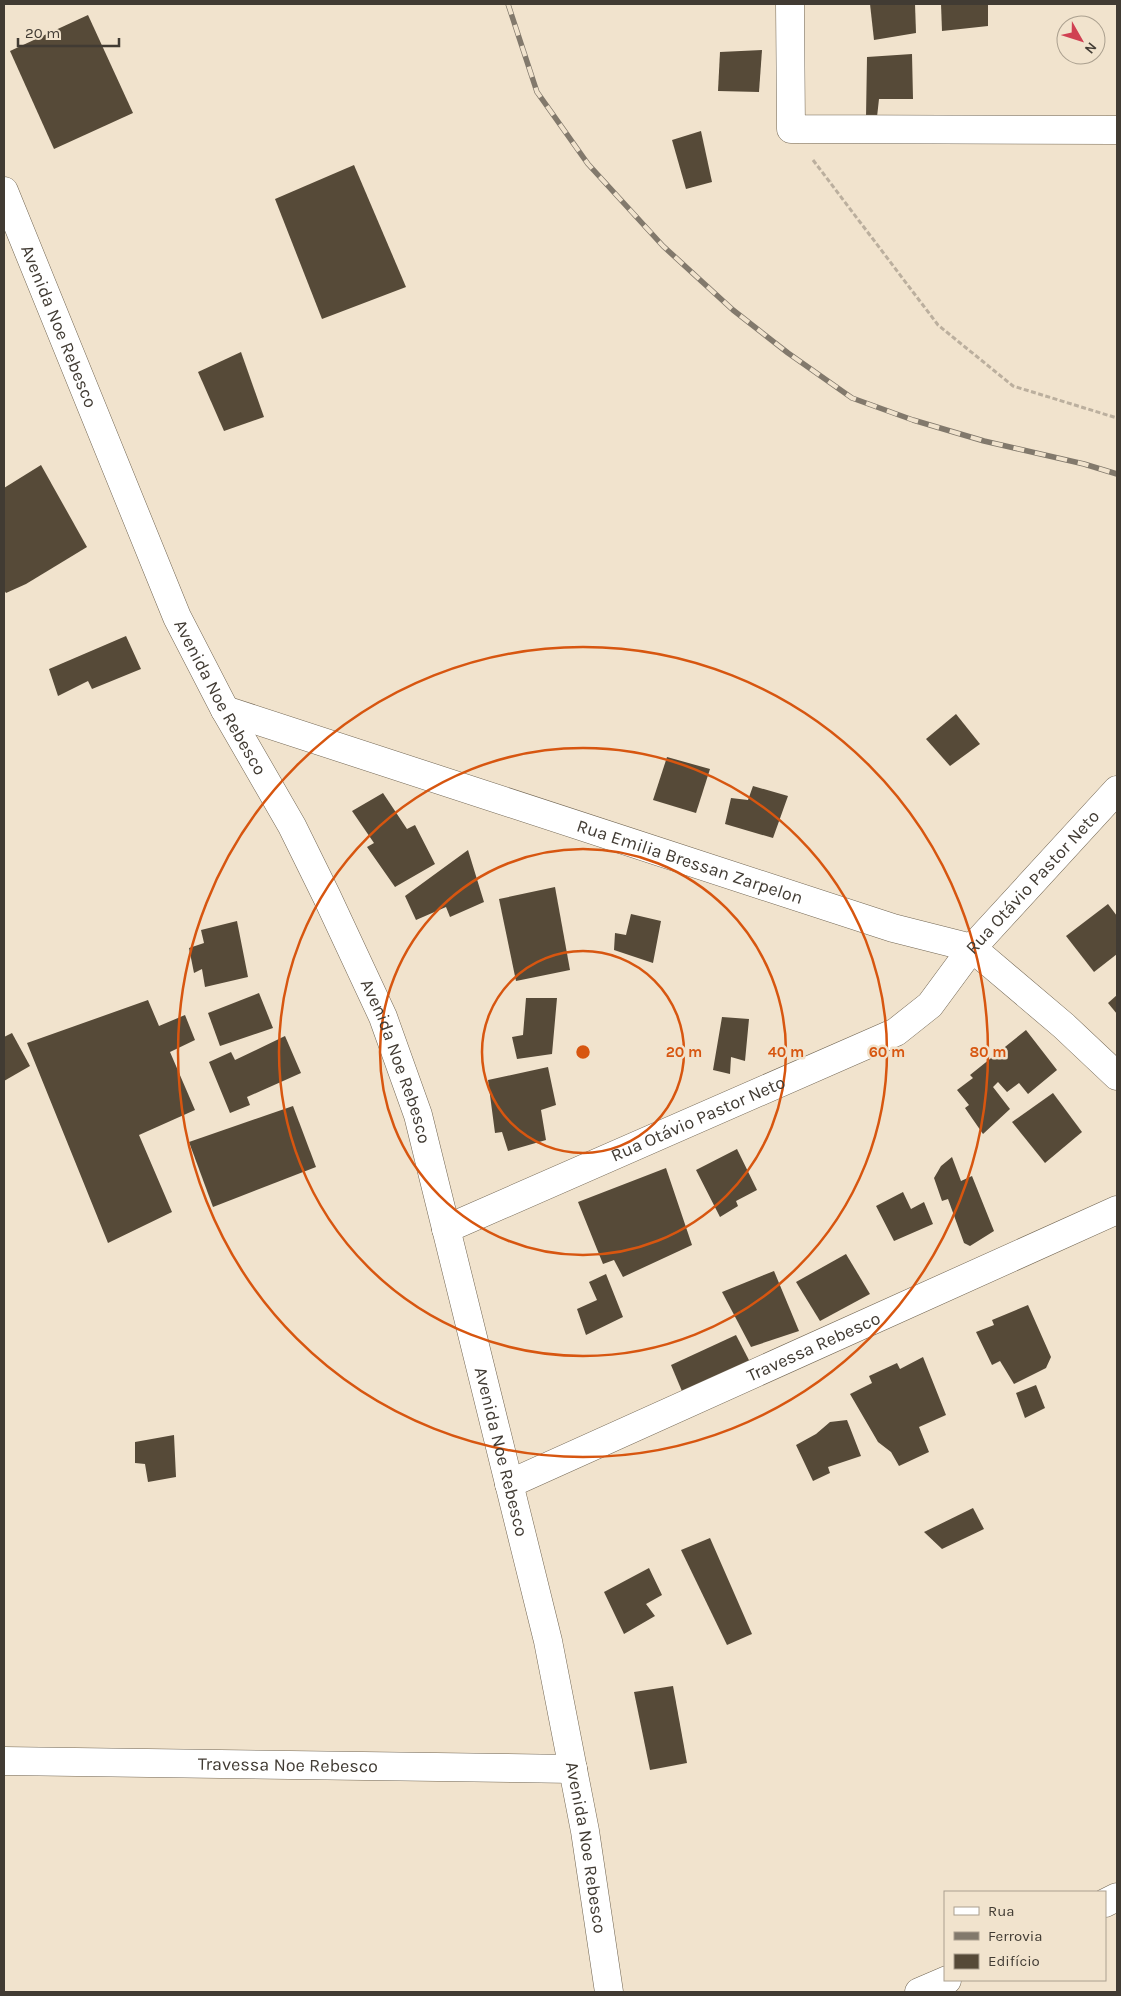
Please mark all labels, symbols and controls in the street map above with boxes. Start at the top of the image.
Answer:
scale bar [18,15,119,47]
north arrow [1056,15,1106,65]
text: 20 m [25,24,60,42]
text: N [1081,39,1100,57]
street label: Avenida Noe Rebesco [16,242,102,411]
street label: Avenida Noe Rebesco [169,616,271,779]
street label: Rua Otávio Pastor Neto [961,805,1104,959]
street label: Rua Emilia Bressan Zarpelon [574,815,806,909]
street label: Avenida Noe Rebesco [356,975,436,1146]
centre of rings [574,1043,592,1061]
text: 20 m [666,1043,702,1061]
text: 40 m [768,1043,804,1061]
text: 60 m [869,1043,905,1061]
text: 80 m [969,1043,1007,1061]
street label: Rua Otávio Pastor Neto [607,1071,788,1166]
street label: Travessa Rebesco [743,1307,884,1386]
street label: Avenida Noe Rebesco [470,1365,533,1539]
street label: Travessa Noe Rebesco [198,1753,378,1777]
street label: Avenida Noe Rebesco [561,1760,611,1935]
legend [944,1891,1106,1981]
text: Rua [988,1902,1015,1920]
text: Ferrovia [988,1927,1042,1945]
text: Edifício [988,1952,1040,1970]

